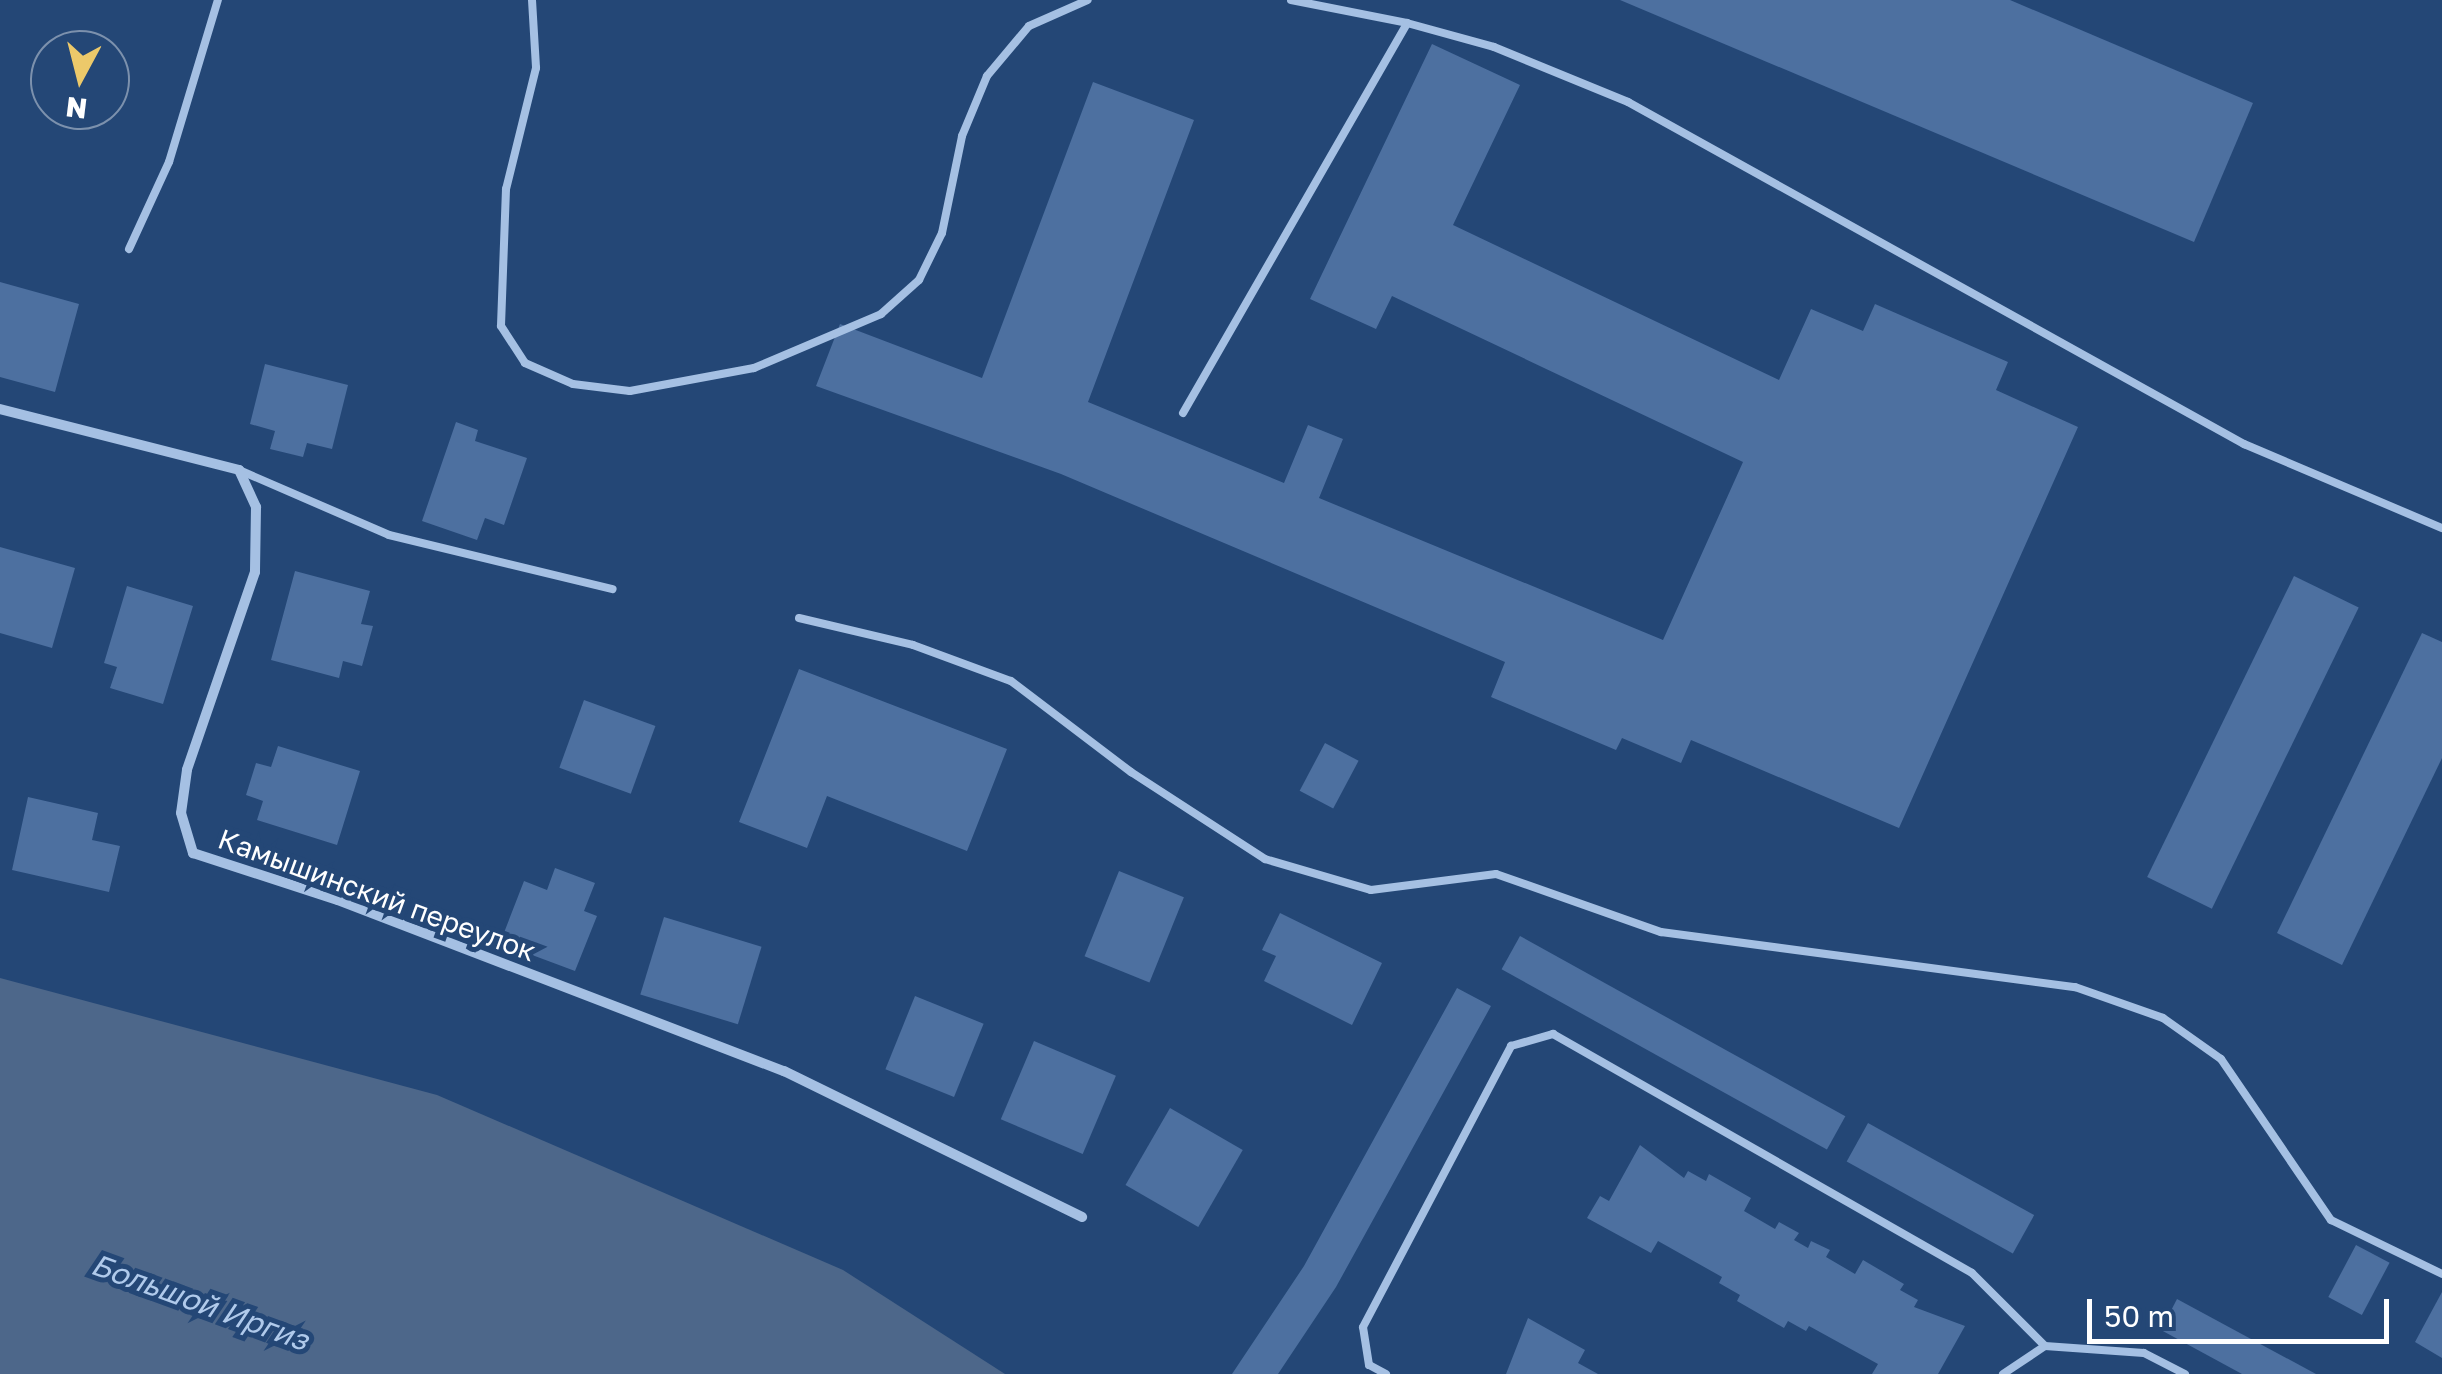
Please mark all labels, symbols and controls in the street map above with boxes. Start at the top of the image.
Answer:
north arrow [30,30,130,130]
text: N [64,91,89,126]
street label: Камышинский переулок [214,822,540,968]
water label: Большой Иргиз [87,1246,313,1358]
scale bar [2092,1279,2394,1341]
text: 50 m [2104,1298,2174,1334]

